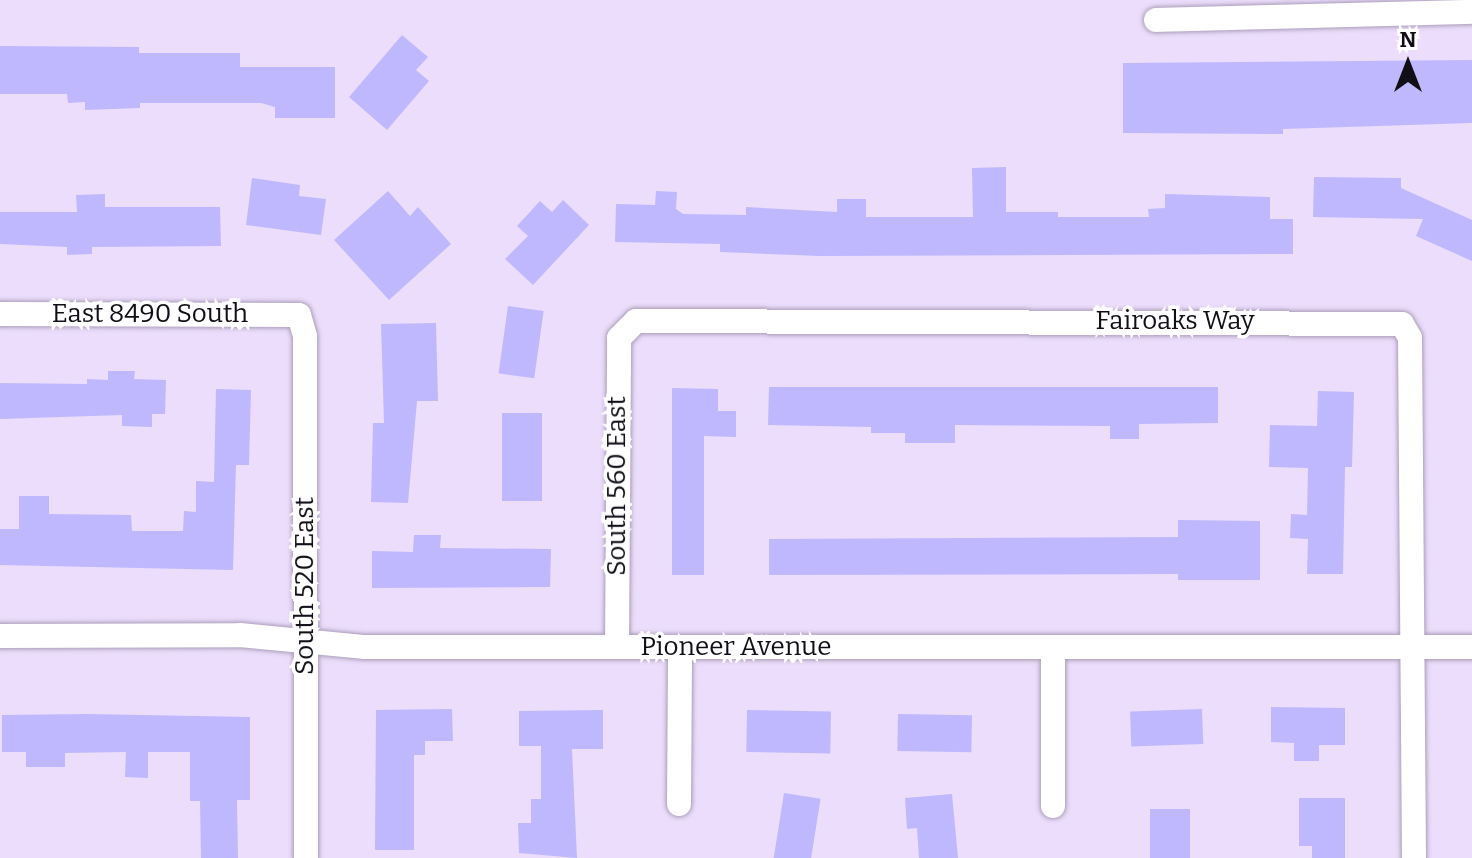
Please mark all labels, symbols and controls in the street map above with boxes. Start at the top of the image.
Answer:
north arrow [1368,24,1448,104]
text: N [1400,26,1416,53]
street label: East 8490 South [52,298,248,330]
street label: Fairoaks Way [1095,305,1255,337]
street label: South 560 East [601,396,633,576]
street label: South 520 East [289,497,321,675]
street label: Pioneer Avenue [641,631,831,663]

